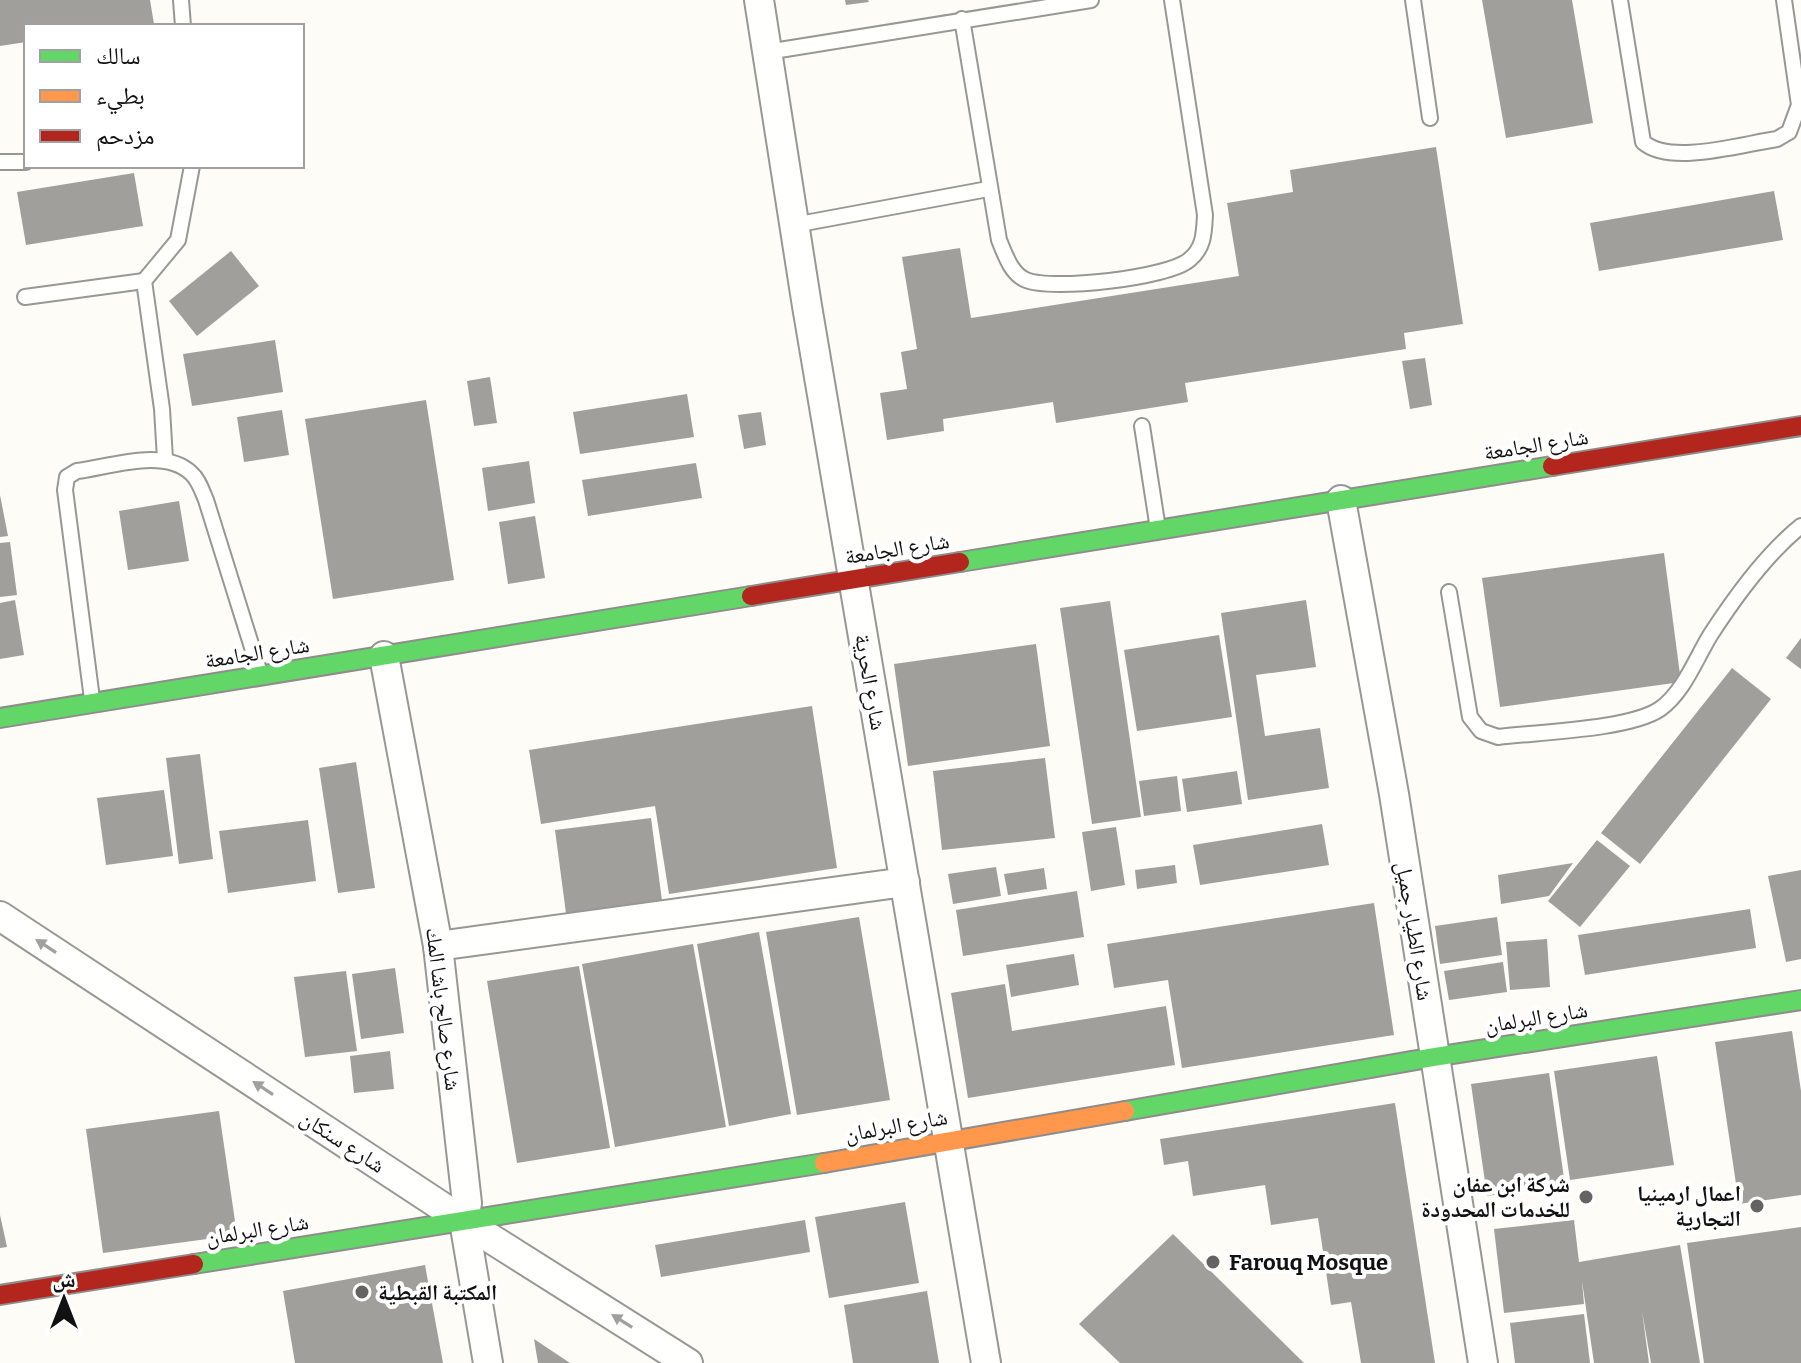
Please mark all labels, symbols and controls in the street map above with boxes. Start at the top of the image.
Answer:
legend [24,24,304,168]
text: سالك [96,42,141,70]
text: بطيء [96,82,145,115]
text: مزدحم [96,122,155,152]
street label: شارع الجامعة [1482,423,1590,466]
street label: شارع الجامعة [843,527,951,570]
street label: شارع الجامعة [203,631,311,674]
street label: شارع الحرية [849,632,892,732]
street label: شارع الطيار جميل [1390,860,1439,1002]
street label: شارع صالح باشا المك [420,926,467,1092]
one-way arrow [35,938,56,953]
street label: شارع البرلمان [1483,996,1589,1039]
one-way arrow [252,1082,274,1096]
street label: شارع البرلمان [843,1103,949,1148]
street label: شارع سنكان [295,1104,390,1179]
place label: شركة ابن عفان للخدمات المحدودة [1421,1171,1570,1223]
place label: اعمال ارمينيا التجارية [1637,1180,1741,1232]
marker: شركة ابن عفان للخدمات المحدودة [1577,1188,1595,1206]
marker: اعمال ارمينيا التجارية [1748,1197,1766,1215]
street label: شارع البرلمان [204,1208,310,1251]
place label: Farouq Mosque [1229,1249,1388,1276]
marker: Farouq Mosque [1204,1253,1222,1271]
north arrow [24,1259,104,1339]
text: ش [52,1266,76,1293]
place label: المكتبة القبطية [378,1279,497,1306]
marker: المكتبة القبطية [353,1283,371,1301]
one-way arrow [611,1315,633,1329]

